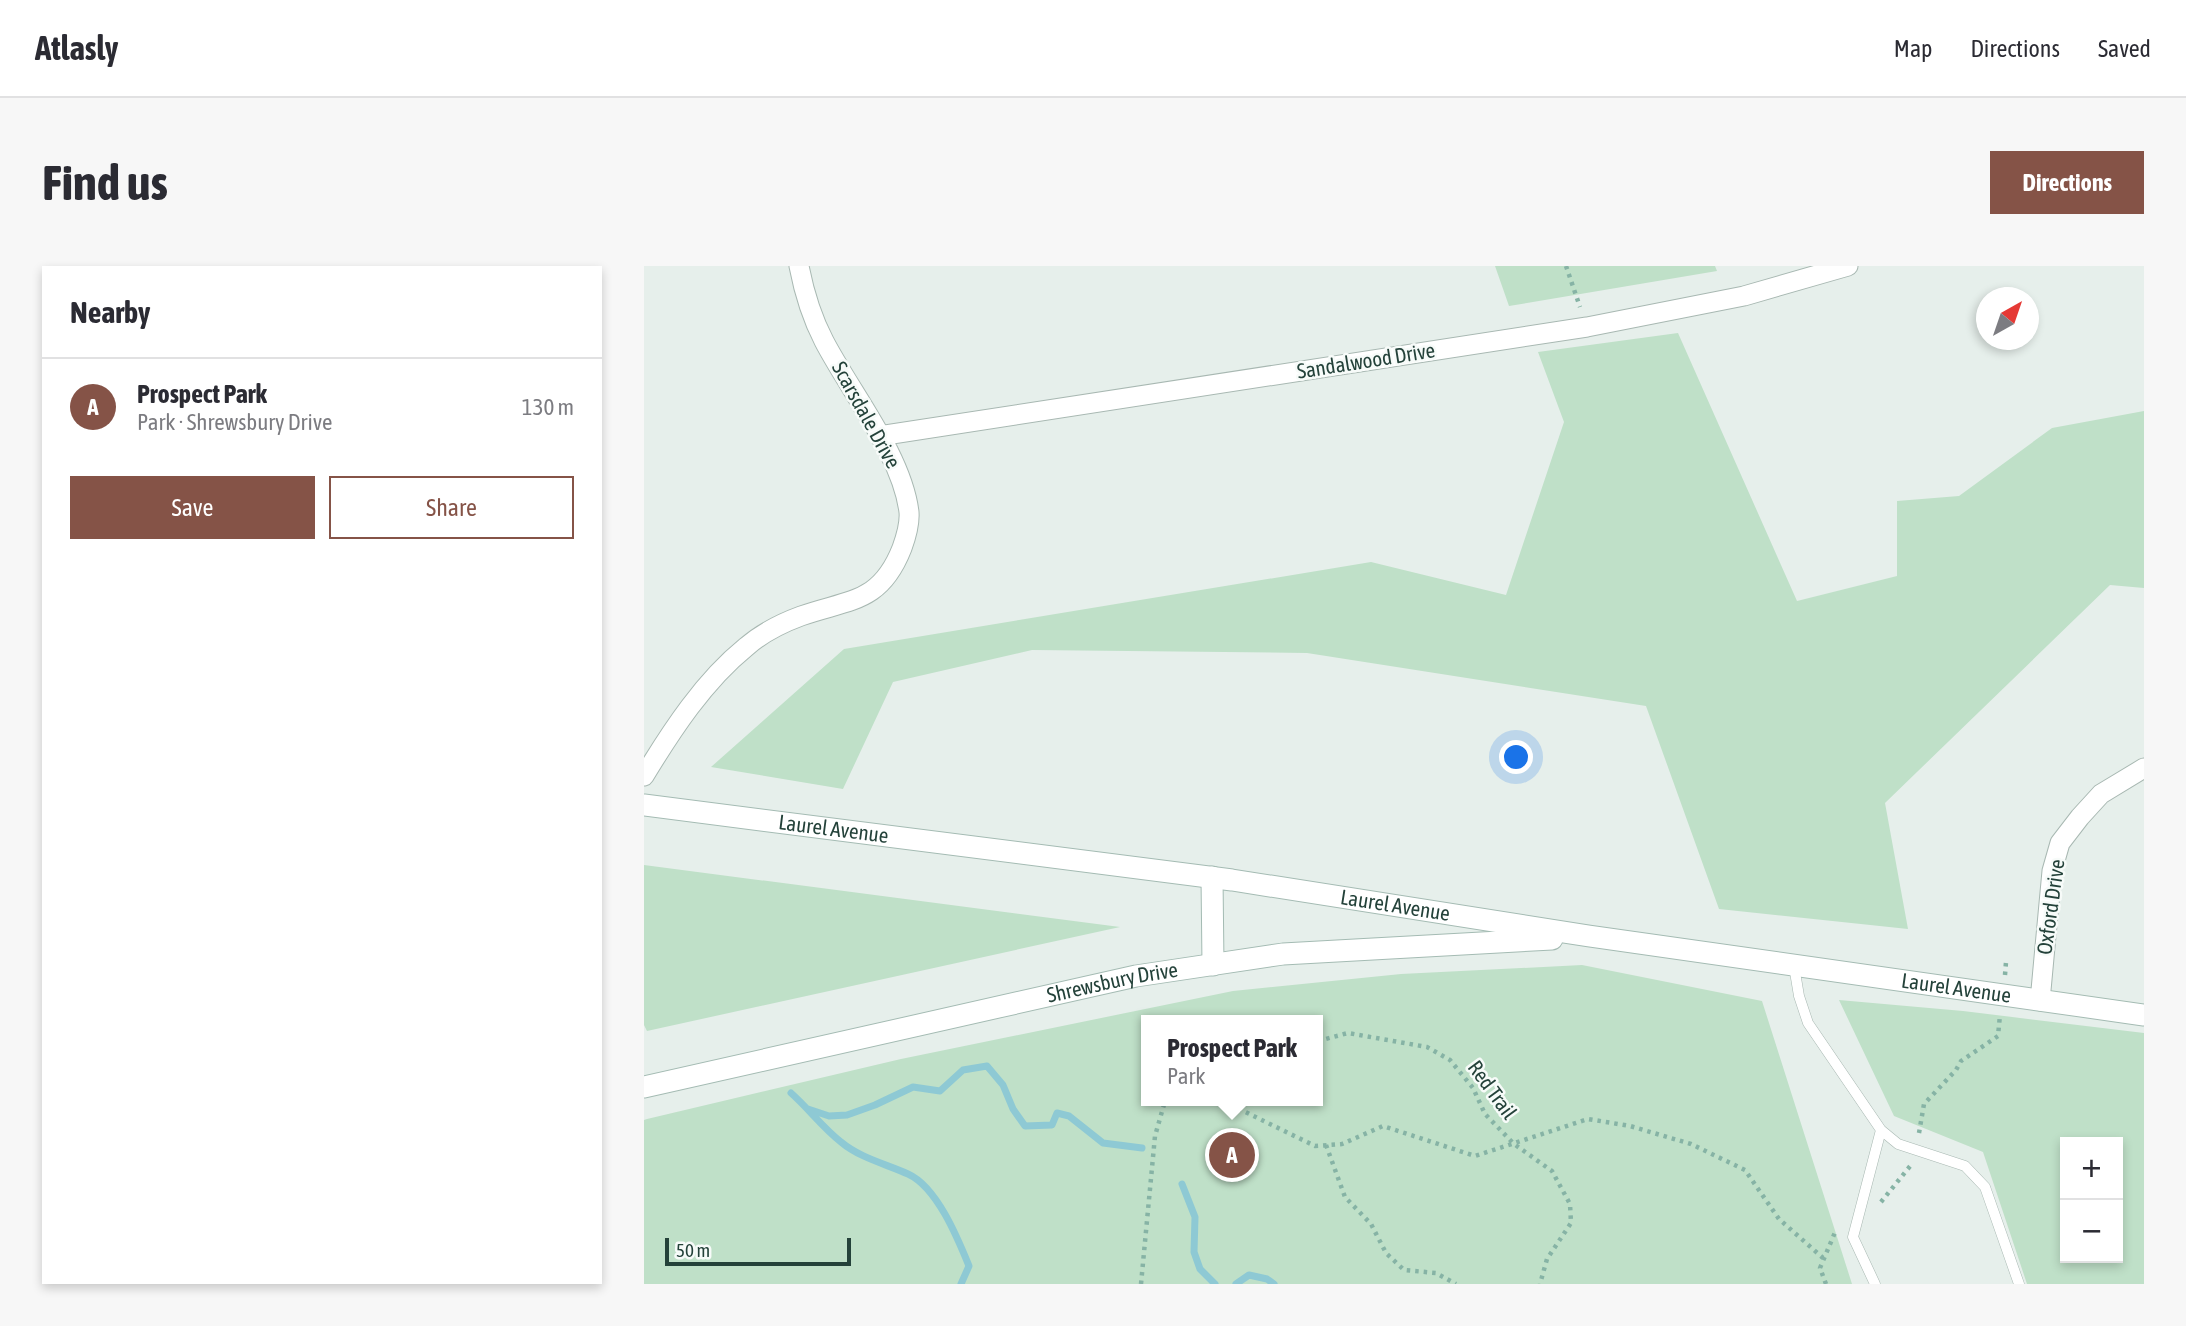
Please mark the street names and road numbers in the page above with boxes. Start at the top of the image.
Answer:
street label: Sandalwood Drive [1295,337,1437,383]
street label: Scarsdale Drive [828,357,906,472]
street label: Laurel Avenue [777,809,890,847]
street label: Oxford Drive [2031,858,2069,956]
street label: Laurel Avenue [1339,884,1452,925]
street label: Shrewsbury Drive [1044,957,1179,1007]
street label: Laurel Avenue [1900,968,2013,1007]
street label: Red Trail [1464,1055,1522,1124]

